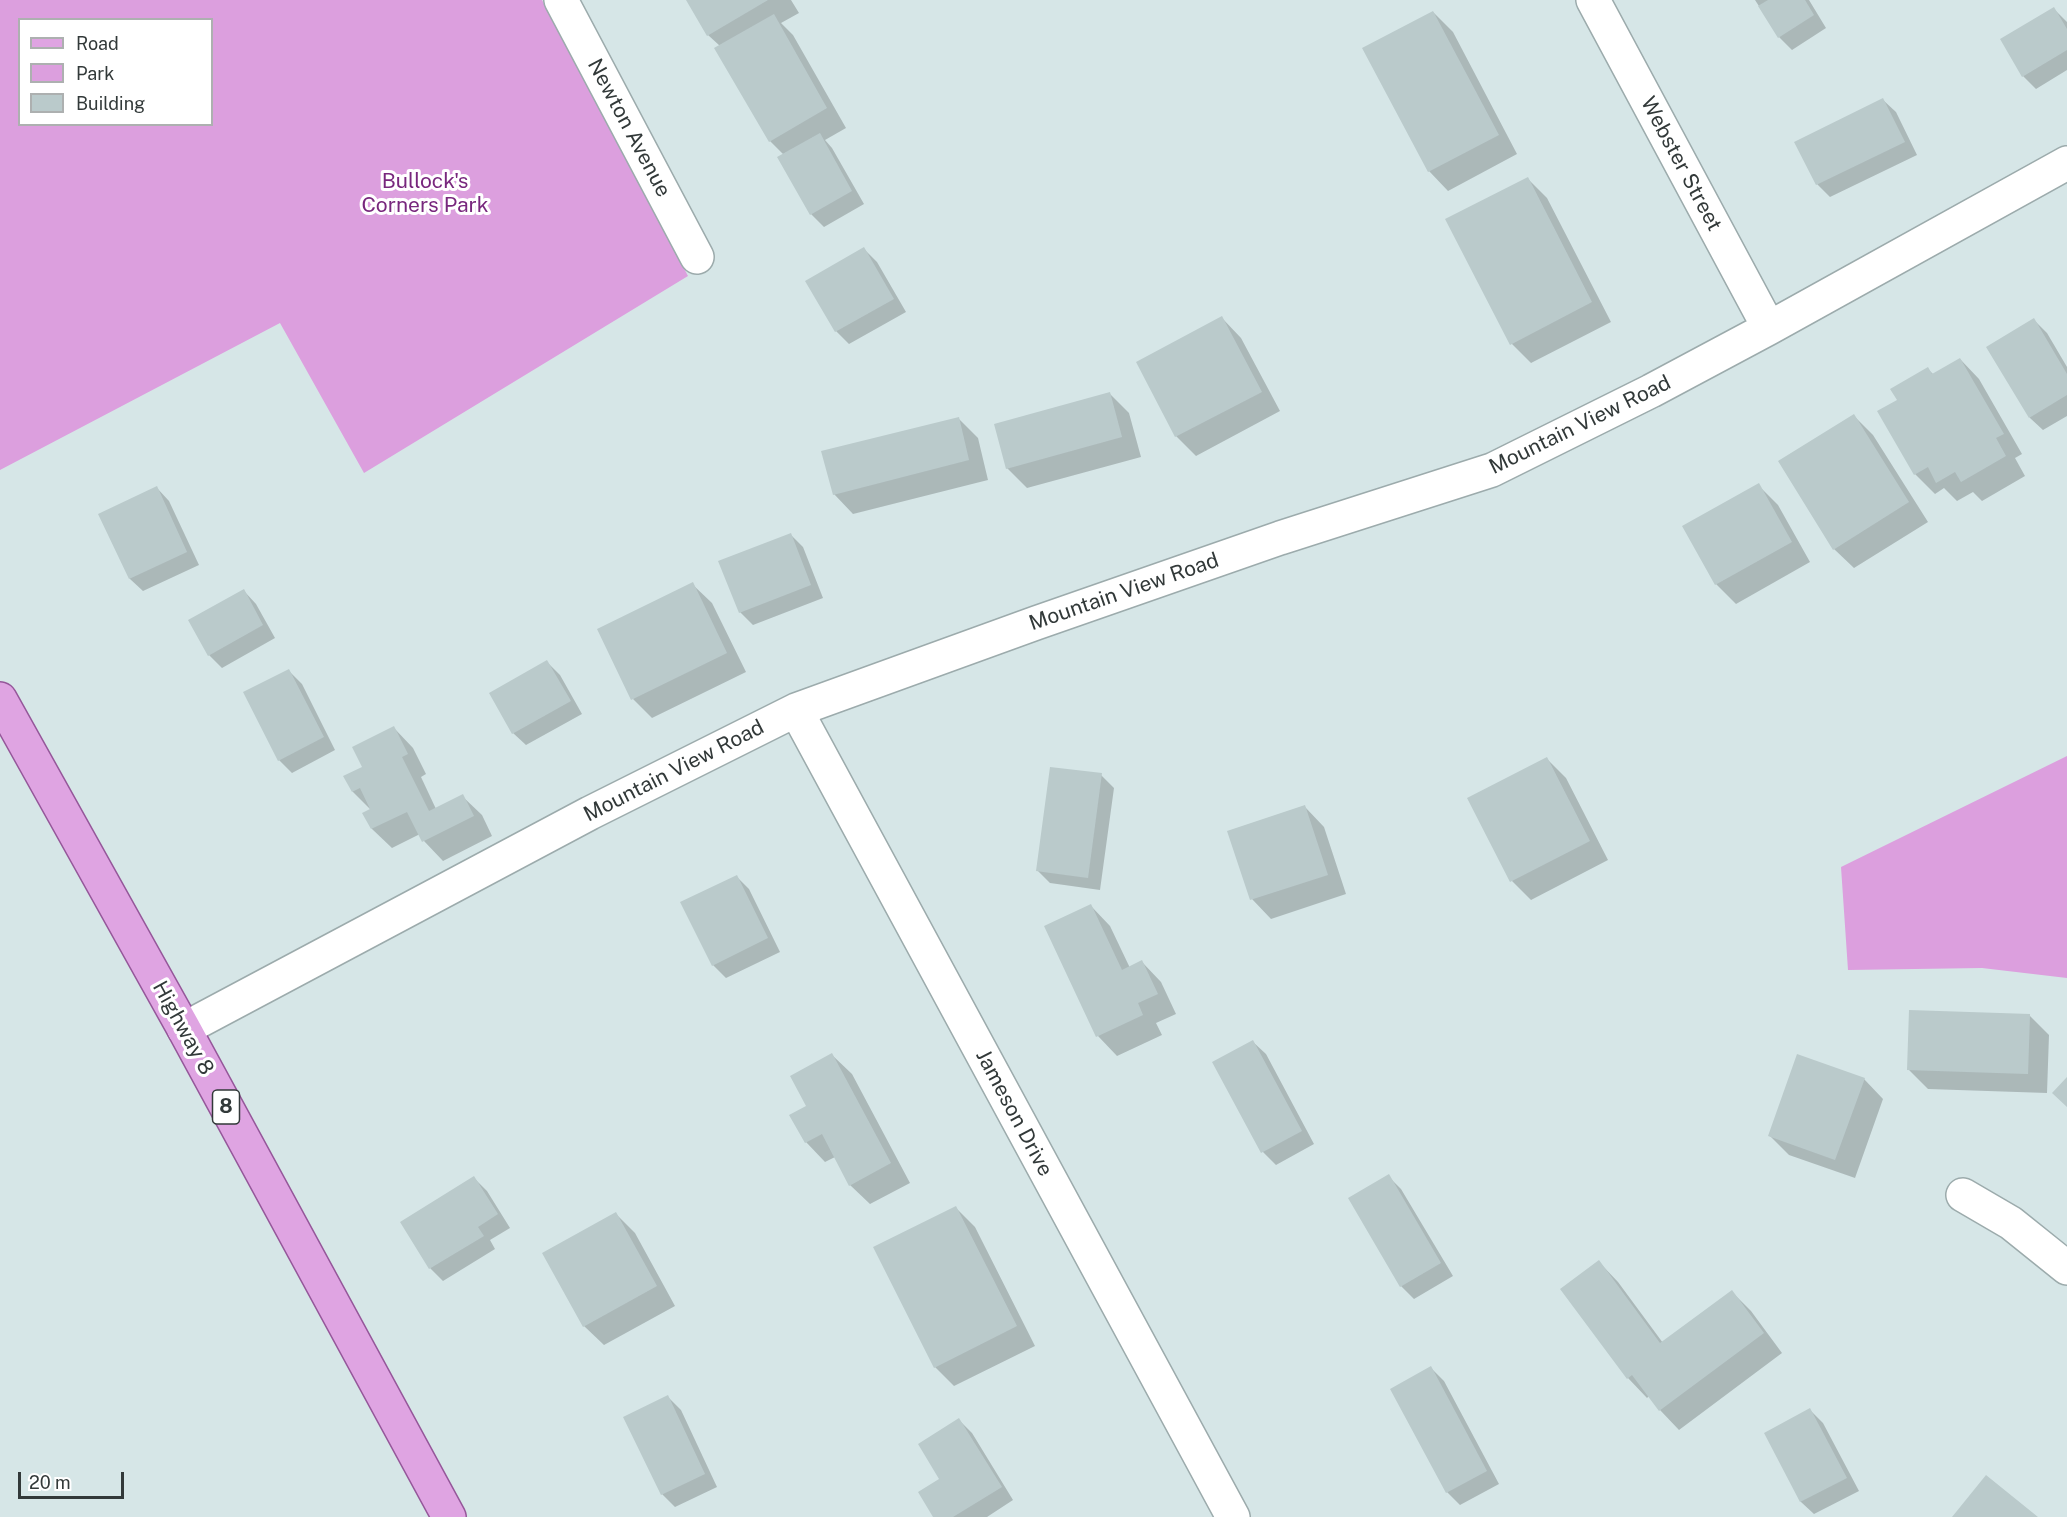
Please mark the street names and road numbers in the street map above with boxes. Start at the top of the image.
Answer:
street label: Newton Avenue [582,55,676,201]
street label: Webster Street [1635,93,1727,235]
street label: Mountain View Road [1485,370,1675,480]
street label: Mountain View Road [1026,548,1222,636]
street label: Mountain View Road [580,715,768,827]
street label: Highway 8 [147,977,219,1079]
street label: Jameson Drive [970,1045,1058,1181]
road number: 8 [212,1090,240,1124]

